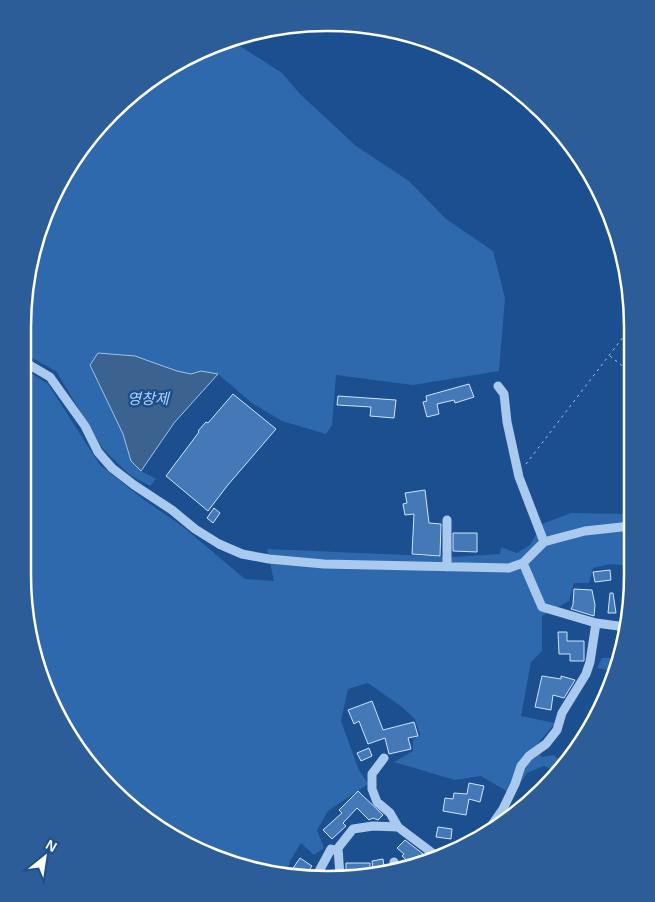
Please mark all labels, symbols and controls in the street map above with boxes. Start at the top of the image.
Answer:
water label: 영창제 [127,390,171,407]
north arrow [20,832,70,882]
text: N [43,836,60,855]

